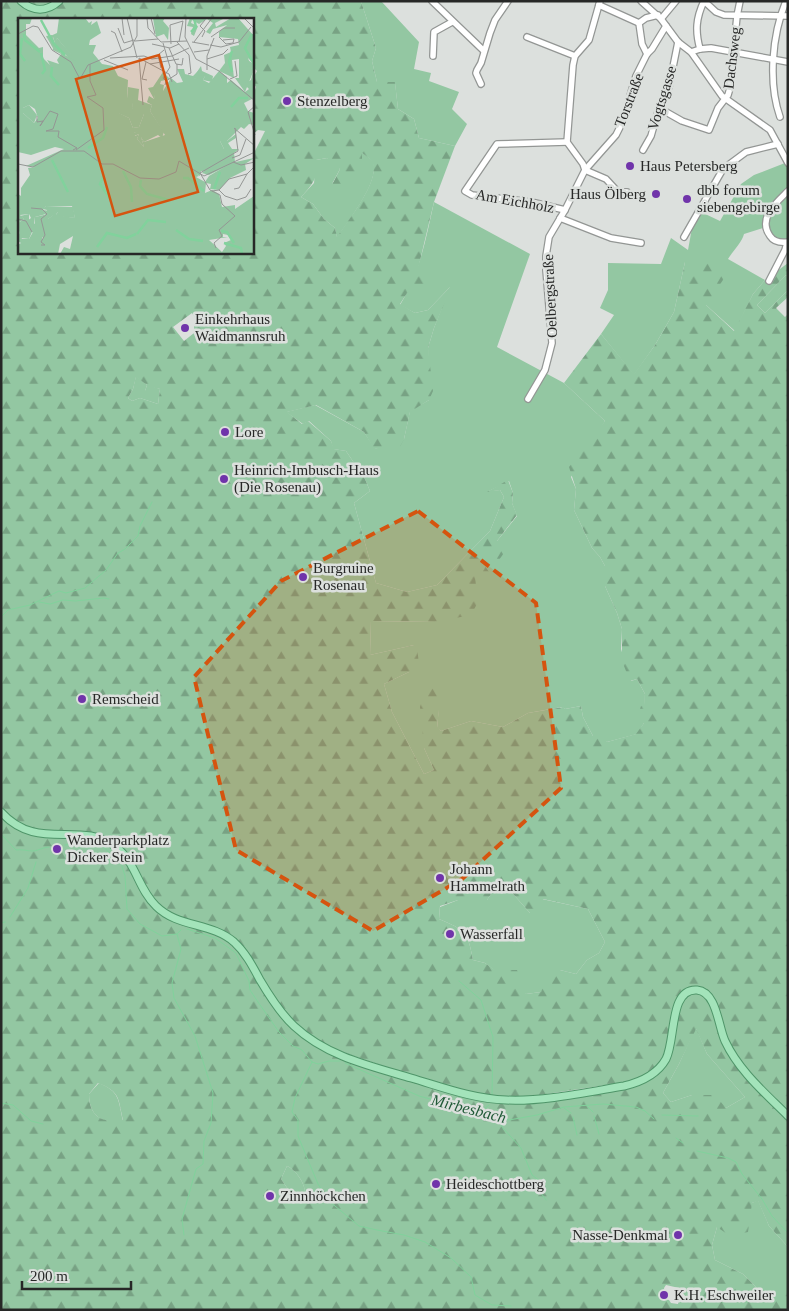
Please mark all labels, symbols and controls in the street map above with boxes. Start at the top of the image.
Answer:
inset map [18,18,254,254]
street label: Dachsweg [720,26,744,90]
street label: Vogtsgasse [645,64,679,132]
street label: Torstraße [611,70,647,129]
place label: Stenzelberg [297,93,368,109]
marker: Stenzelberg [281,95,293,107]
place label: Haus Petersberg [640,158,738,174]
marker: Haus Petersberg [624,160,636,172]
place label: dbb forum siebengebirge [697,182,780,215]
street label: Am Eichholz [474,186,556,216]
place label: Haus Ölberg [570,186,646,202]
marker: Haus Ölberg [650,188,662,200]
marker: dbb forum siebengebirge [681,193,693,205]
street label: Oelbergstraße [540,253,560,338]
place label: Einkehrhaus Waidmannsruh [195,311,286,344]
marker: Einkehrhaus Waidmannsruh [179,322,191,334]
place label: Lore [235,424,264,440]
marker: Lore [219,426,231,438]
place label: Heinrich-Imbusch-Haus (Die Rosenau) [234,462,379,496]
marker: Heinrich-Imbusch-Haus (Die Rosenau) [218,473,230,485]
place label: Burgruine Rosenau [313,560,374,593]
marker: Burgruine Rosenau [297,571,309,583]
place label: Remscheid [92,691,159,707]
marker: Remscheid [76,693,88,705]
place label: Wanderparkplatz Dicker Stein [67,832,169,865]
marker: Wanderparkplatz Dicker Stein [51,843,63,855]
place label: Johann Hammelrath [450,861,525,894]
marker: Johann Hammelrath [434,872,446,884]
place label: Wasserfall [460,926,523,942]
marker: Wasserfall [444,928,456,940]
water label: Mirbesbach [429,1091,508,1126]
place label: Heideschottberg [446,1176,545,1192]
marker: Heideschottberg [430,1178,442,1190]
place label: Zinnhöckchen [280,1188,366,1204]
marker: Zinnhöckchen [264,1190,276,1202]
place label: Nasse-Denkmal [572,1227,668,1243]
marker: Nasse-Denkmal [672,1229,684,1241]
scale bar [22,1258,131,1290]
text: 200 m [30,1268,68,1284]
place label: K.H. Eschweiler [674,1287,774,1303]
marker: K.H. Eschweiler [658,1289,670,1301]

